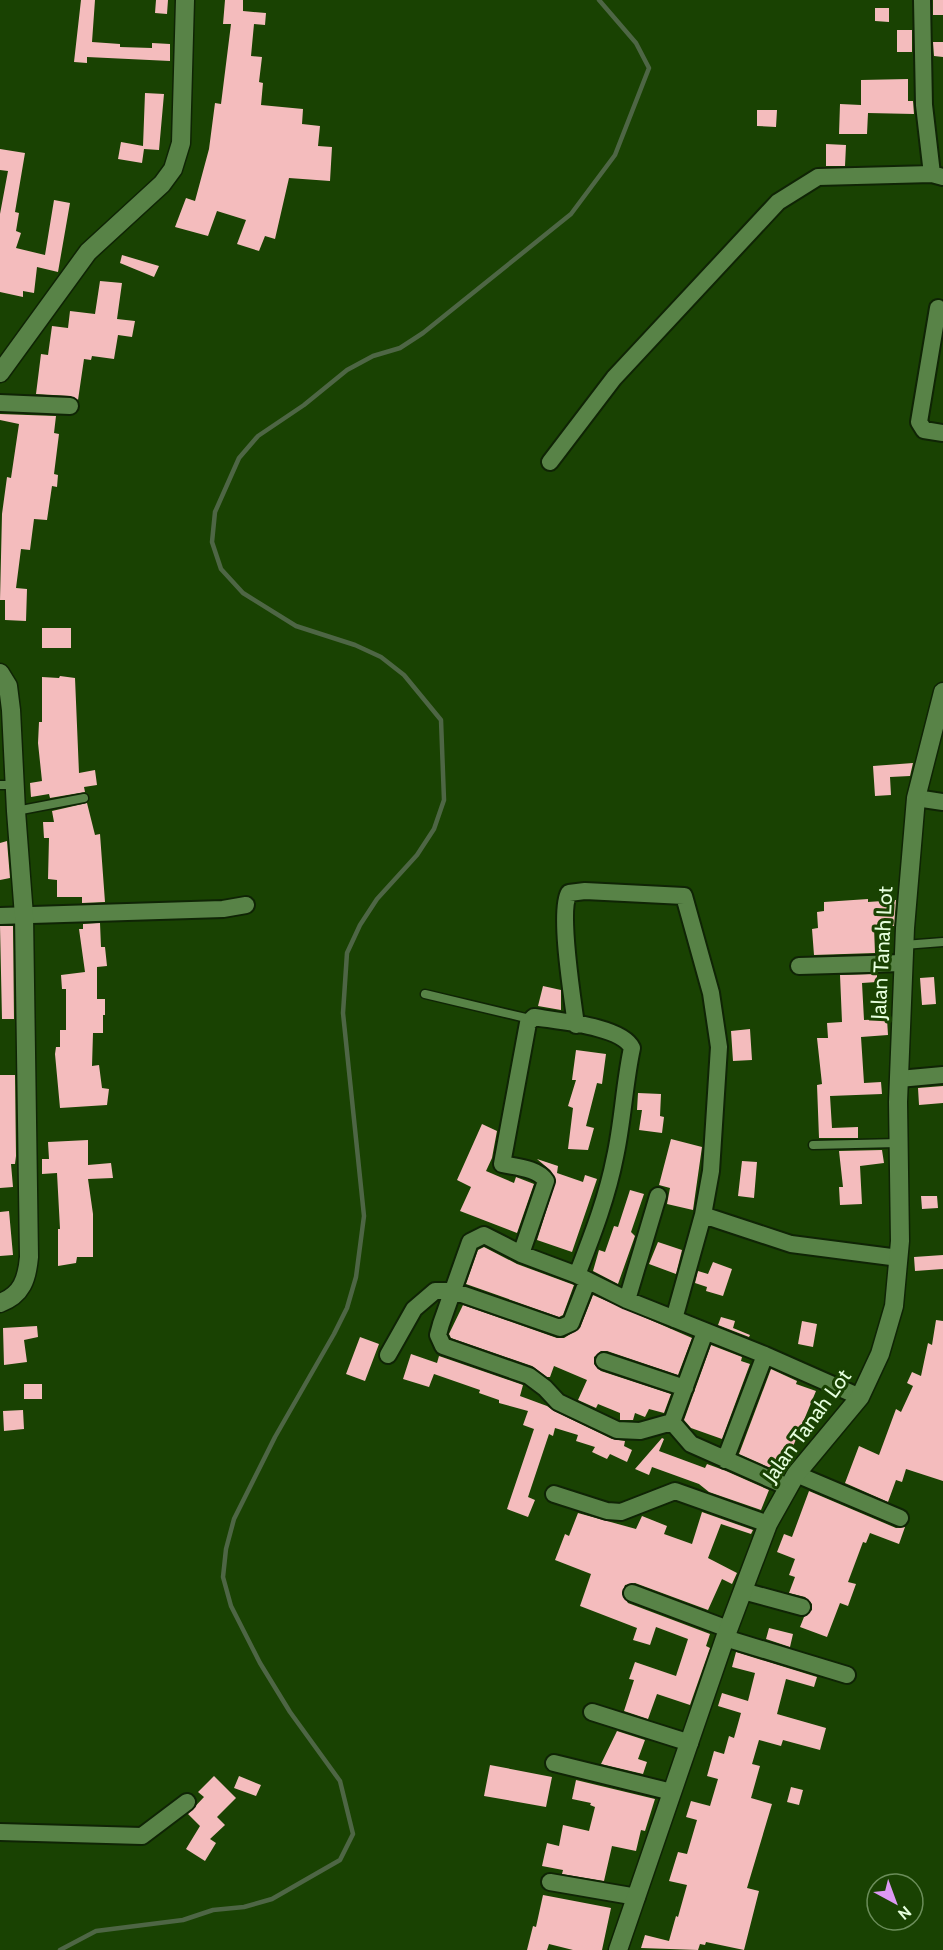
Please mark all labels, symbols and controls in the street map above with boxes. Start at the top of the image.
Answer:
street label: Jalan Tanah Lot [865,886,897,1021]
street label: Jalan Tanah Lot [757,1364,856,1488]
north arrow [865,1872,925,1932]
text: N [894,1902,915,1924]

